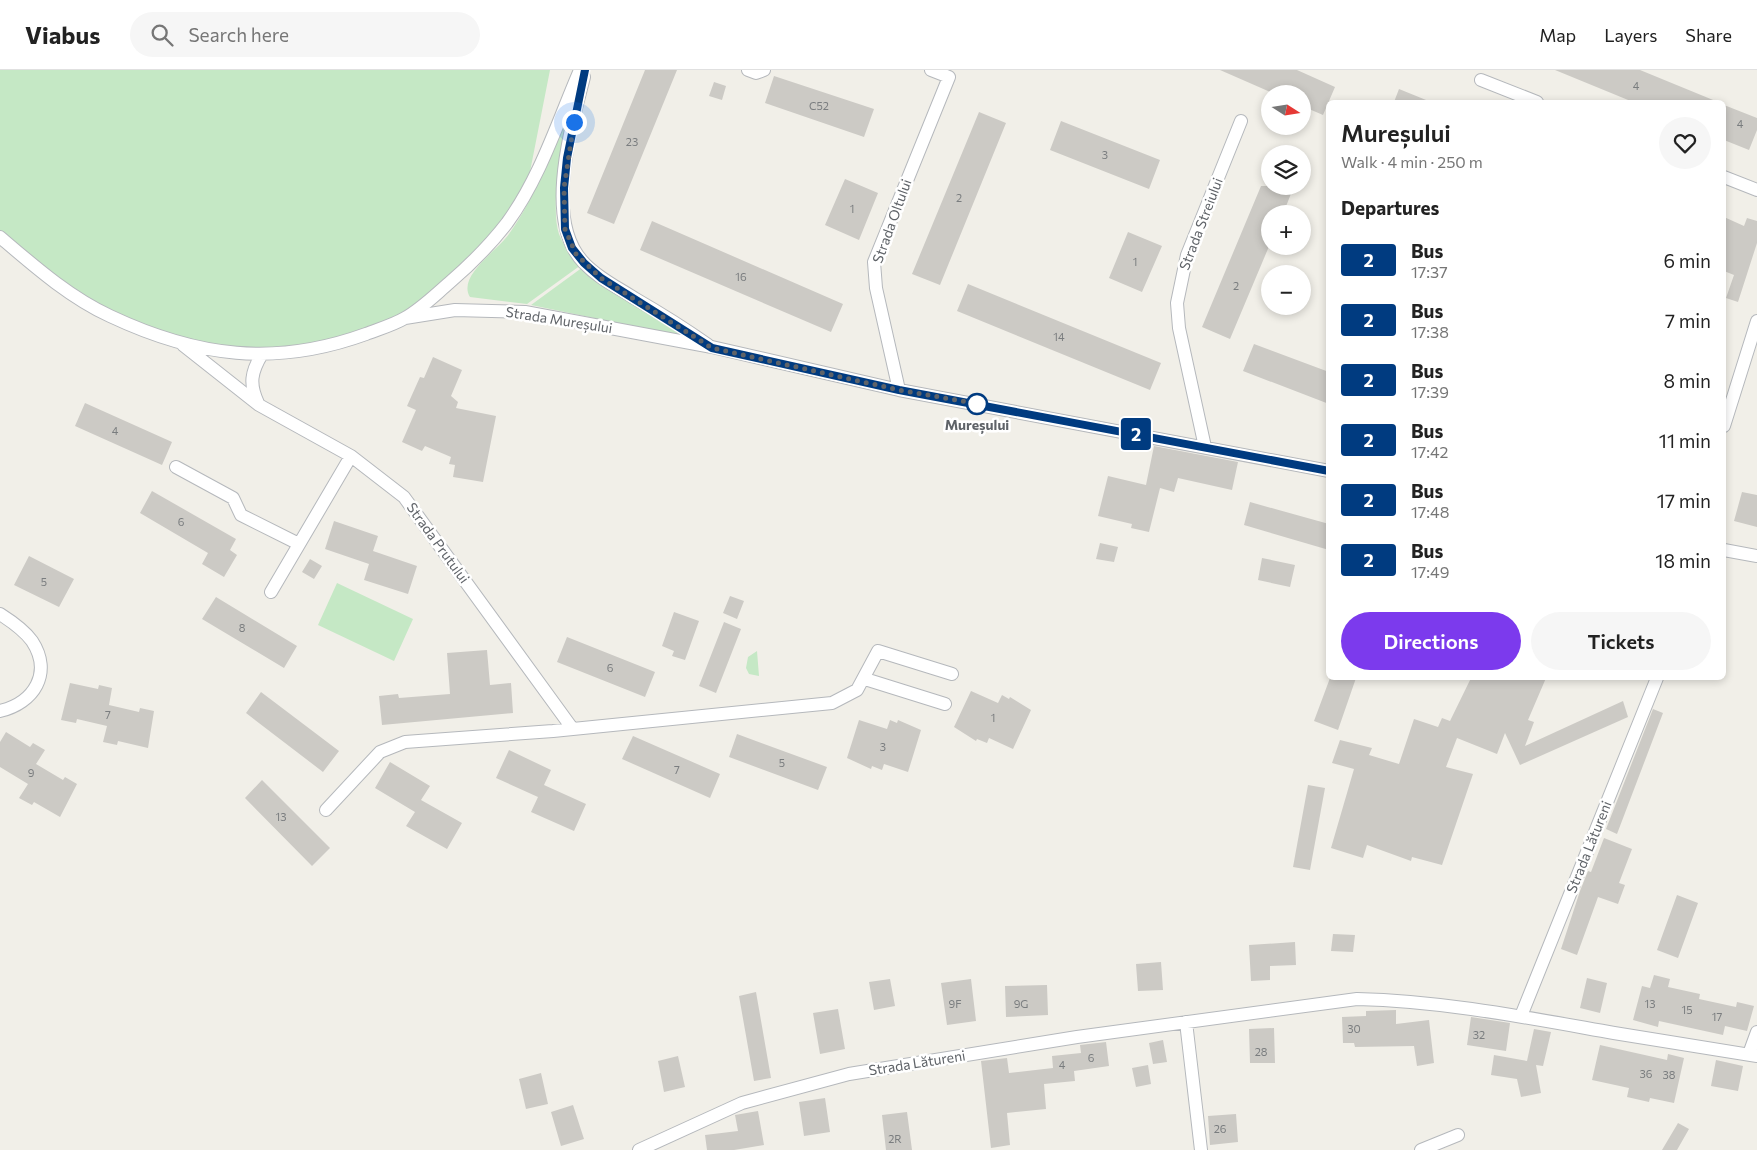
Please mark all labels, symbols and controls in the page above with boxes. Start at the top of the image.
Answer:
search box [130,12,480,57]
text: Viabus [25,20,100,49]
icon: search [148,21,176,49]
text: Search here [188,23,289,46]
text: Map [1539,24,1576,46]
text: Layers [1604,24,1657,46]
text: Share [1685,24,1732,46]
house number: 4 [1633,79,1640,92]
north arrow [1261,85,1311,135]
map controls [1261,85,1311,315]
house number: C52 [809,99,829,112]
your location [562,110,587,135]
button: heart [1659,117,1711,169]
house number: 4 [1737,117,1744,130]
text: Mureșului [1341,118,1451,147]
house number: 23 [626,135,638,148]
button: layers [1261,145,1311,195]
house number: 3 [1102,148,1108,161]
text: Walk · 4 min · 250 m [1341,152,1483,171]
street label: Strada Streiului [1175,175,1226,272]
street label: Strada Oltului [868,176,915,265]
house number: 2 [956,191,962,204]
text: Departures [1341,196,1439,219]
house number: 1 [850,202,854,215]
button: + [1261,205,1311,255]
text: Bus [1411,239,1443,262]
text: 2 [1363,249,1374,271]
text: 6 min [1663,249,1711,272]
house number: 1 [1133,255,1137,268]
text: 17:37 [1411,262,1448,281]
button: − [1261,265,1311,315]
house number: 16 [735,270,747,283]
house number: 2 [1233,279,1239,292]
text: Bus [1411,299,1443,322]
street label: Strada Mureșului [504,303,614,337]
text: 2 [1363,309,1374,331]
text: 7 min [1665,309,1711,332]
text: 17:38 [1411,322,1449,341]
house number: 14 [1053,330,1065,343]
text: Bus [1411,359,1443,382]
text: 2 [1363,369,1374,391]
text: 8 min [1663,369,1711,392]
text: 17:39 [1411,382,1449,401]
marker: Mureșului [966,393,988,415]
place label: Mureșului [945,416,1009,434]
line badge: 2 [1120,418,1152,450]
text: Bus [1411,419,1443,442]
text: 2 [1131,423,1141,445]
house number: 4 [112,424,119,437]
text: 2 [1363,429,1374,451]
text: 11 min [1659,429,1711,452]
text: 17:42 [1411,442,1448,461]
text: Bus [1411,479,1443,502]
text: 2 [1363,489,1374,511]
text: 17 min [1657,489,1711,512]
street label: Strada Prutului [403,499,473,586]
text: 17:48 [1411,502,1449,521]
house number: 6 [178,515,185,528]
text: Bus [1411,539,1443,562]
text: 2 [1363,549,1374,571]
text: 18 min [1655,549,1711,572]
text: 17:49 [1411,562,1449,581]
house number: 5 [41,575,47,588]
button: Directions [1341,612,1521,670]
button: Tickets [1531,612,1711,670]
house number: 8 [239,621,246,634]
house number: 6 [607,661,614,674]
house number: 7 [105,708,111,721]
house number: 1 [991,711,995,724]
house number: 3 [880,740,886,753]
house number: 5 [779,756,785,769]
house number: 7 [674,763,680,776]
house number: 9 [28,766,35,779]
street label: Strada Lătureni [1562,798,1615,895]
house number: 13 [276,810,286,823]
house number: 9F [949,997,962,1010]
house number: 9G [1014,997,1028,1010]
house number: 13 [1645,997,1655,1010]
house number: 15 [1681,1003,1693,1016]
house number: 17 [1712,1010,1722,1023]
house number: 30 [1347,1022,1361,1035]
house number: 32 [1473,1028,1485,1041]
house number: 28 [1255,1045,1268,1058]
street label: Strada Lătureni [867,1046,967,1079]
house number: 6 [1088,1051,1095,1064]
house number: 4 [1059,1058,1066,1071]
house number: 36 [1640,1067,1653,1080]
house number: 38 [1663,1068,1676,1081]
house number: 26 [1214,1122,1227,1135]
house number: 2R [888,1132,902,1145]

